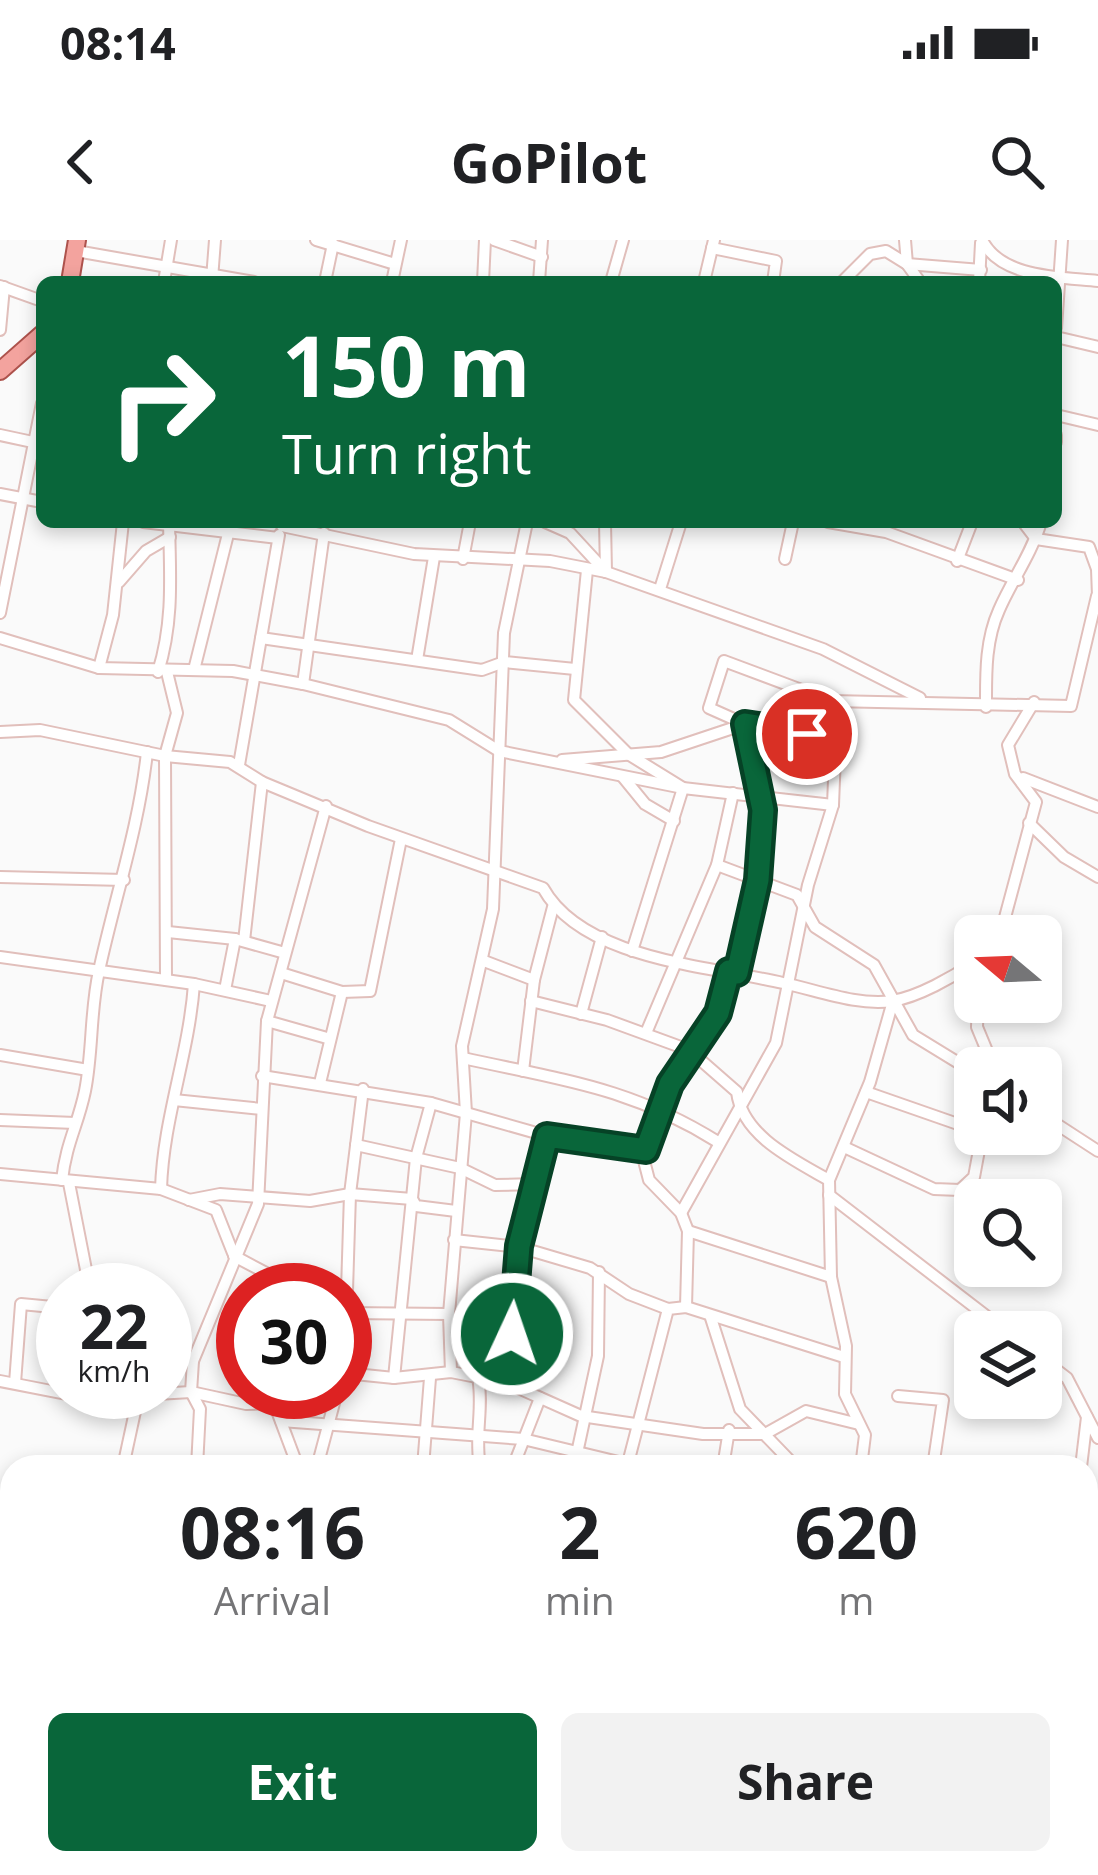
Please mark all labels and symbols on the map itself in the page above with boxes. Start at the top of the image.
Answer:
pin [756,683,858,785]
north arrow [954,915,1062,1023]
speed limit sign: 30 [216,1263,372,1419]
position arrow [449,1271,575,1397]

